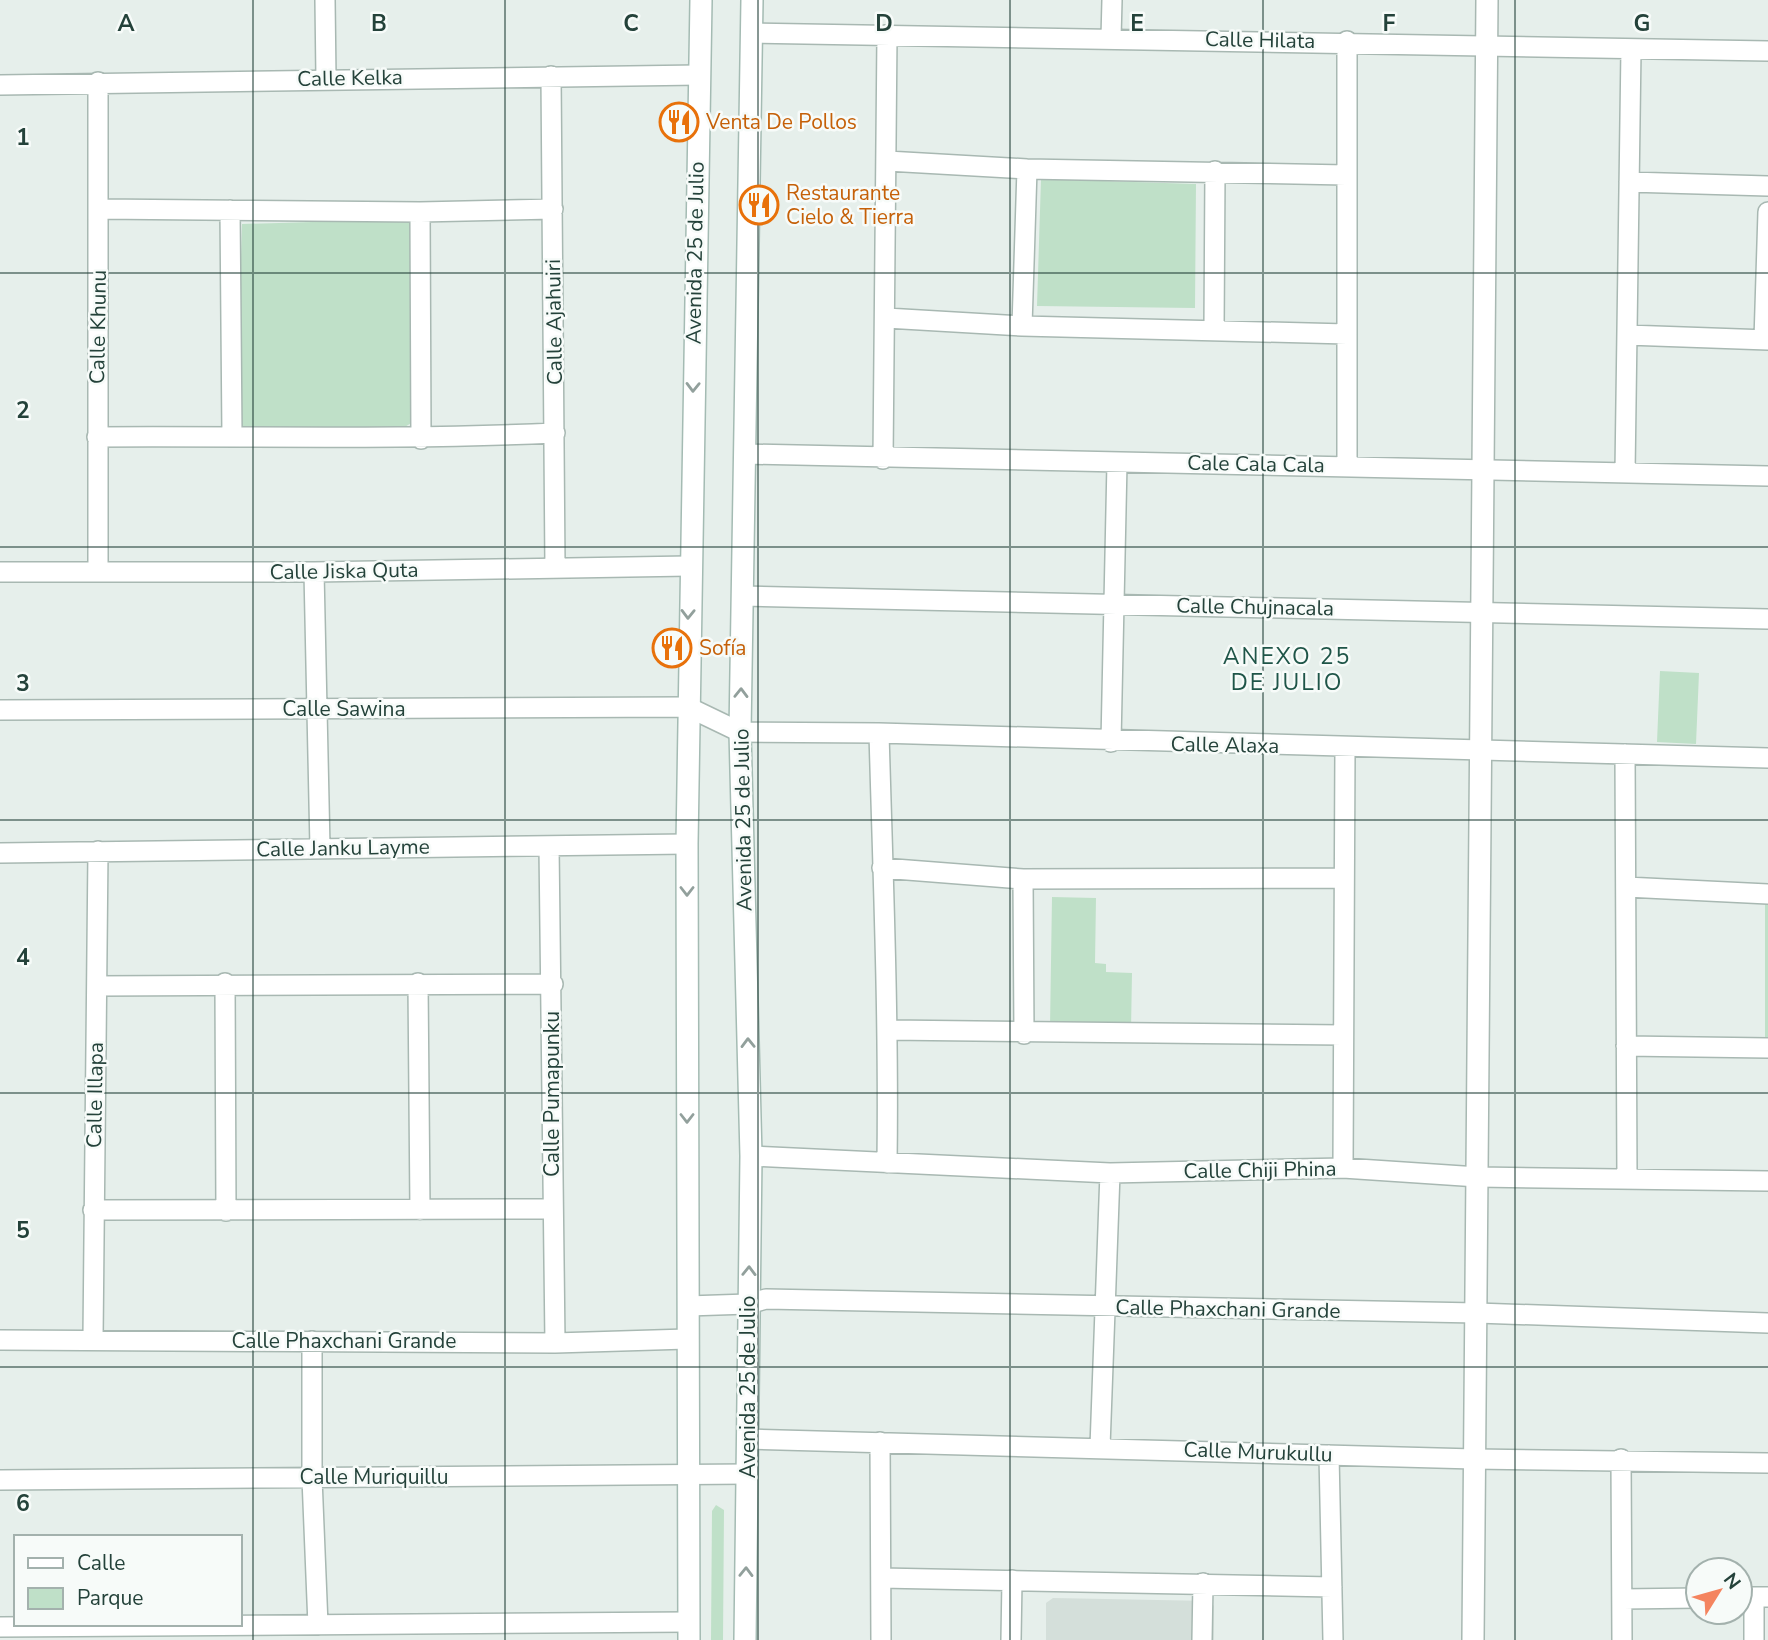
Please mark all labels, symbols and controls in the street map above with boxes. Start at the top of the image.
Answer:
text: A [117,8,135,39]
text: B [371,8,387,39]
text: C [623,8,639,39]
text: D [875,8,893,39]
text: E [1130,8,1144,39]
text: F [1383,8,1396,39]
text: G [1634,8,1650,39]
street label: Calle Hilata [1205,25,1315,55]
street label: Calle Kelka [297,63,403,93]
restaurant icon: Venta De Pollos [658,101,700,143]
place label: Venta De Pollos [705,108,857,136]
text: 1 [16,122,30,153]
street label: Avenida 25 de Julio [679,161,711,345]
place label: Restaurante Cielo & Tierra [786,179,914,231]
restaurant icon: Restaurante Cielo & Tierra [738,184,780,226]
street label: Calle Ajahuiri [539,259,569,385]
street label: Calle Khunu [83,270,113,384]
one-way arrow [685,381,700,392]
text: 2 [16,395,30,426]
street label: Cale Cala Cala [1187,449,1325,479]
street label: Calle Jiska Quta [269,556,419,586]
street label: Calle Chujnacala [1176,592,1334,622]
one-way arrow [681,609,696,620]
restaurant icon: Sofía [651,627,693,669]
place label: Sofía [699,634,746,662]
district label: ANEXO 25 DE JULIO [1223,641,1351,698]
text: 3 [16,668,30,699]
one-way arrow [733,688,748,699]
street label: Calle Sawina [282,695,406,723]
street label: Avenida 25 de Julio [727,728,759,912]
street label: Calle Alaxa [1170,730,1280,760]
street label: Calle Janku Layme [256,832,430,864]
one-way arrow [679,886,695,896]
text: 4 [16,942,30,973]
street label: Calle Pumapunku [538,1011,566,1177]
one-way arrow [741,1038,756,1049]
street label: Calle Illapa [80,1042,110,1148]
one-way arrow [679,1113,695,1124]
street label: Calle Chiji Phina [1183,1155,1337,1185]
text: 5 [16,1215,30,1246]
one-way arrow [741,1265,756,1276]
street label: Calle Phaxchani Grande [1115,1293,1341,1325]
street label: Avenida 25 de Julio [734,1296,762,1478]
street label: Calle Phaxchani Grande [231,1327,457,1355]
street label: Calle Murukullu [1183,1435,1333,1469]
street label: Calle Muriquillu [299,1463,449,1491]
text: 6 [16,1488,30,1519]
legend [14,1535,242,1626]
text: Calle [77,1549,125,1577]
north arrow [1684,1556,1754,1626]
one-way arrow [738,1566,754,1577]
text: N [1717,1568,1746,1595]
text: Parque [77,1584,144,1612]

